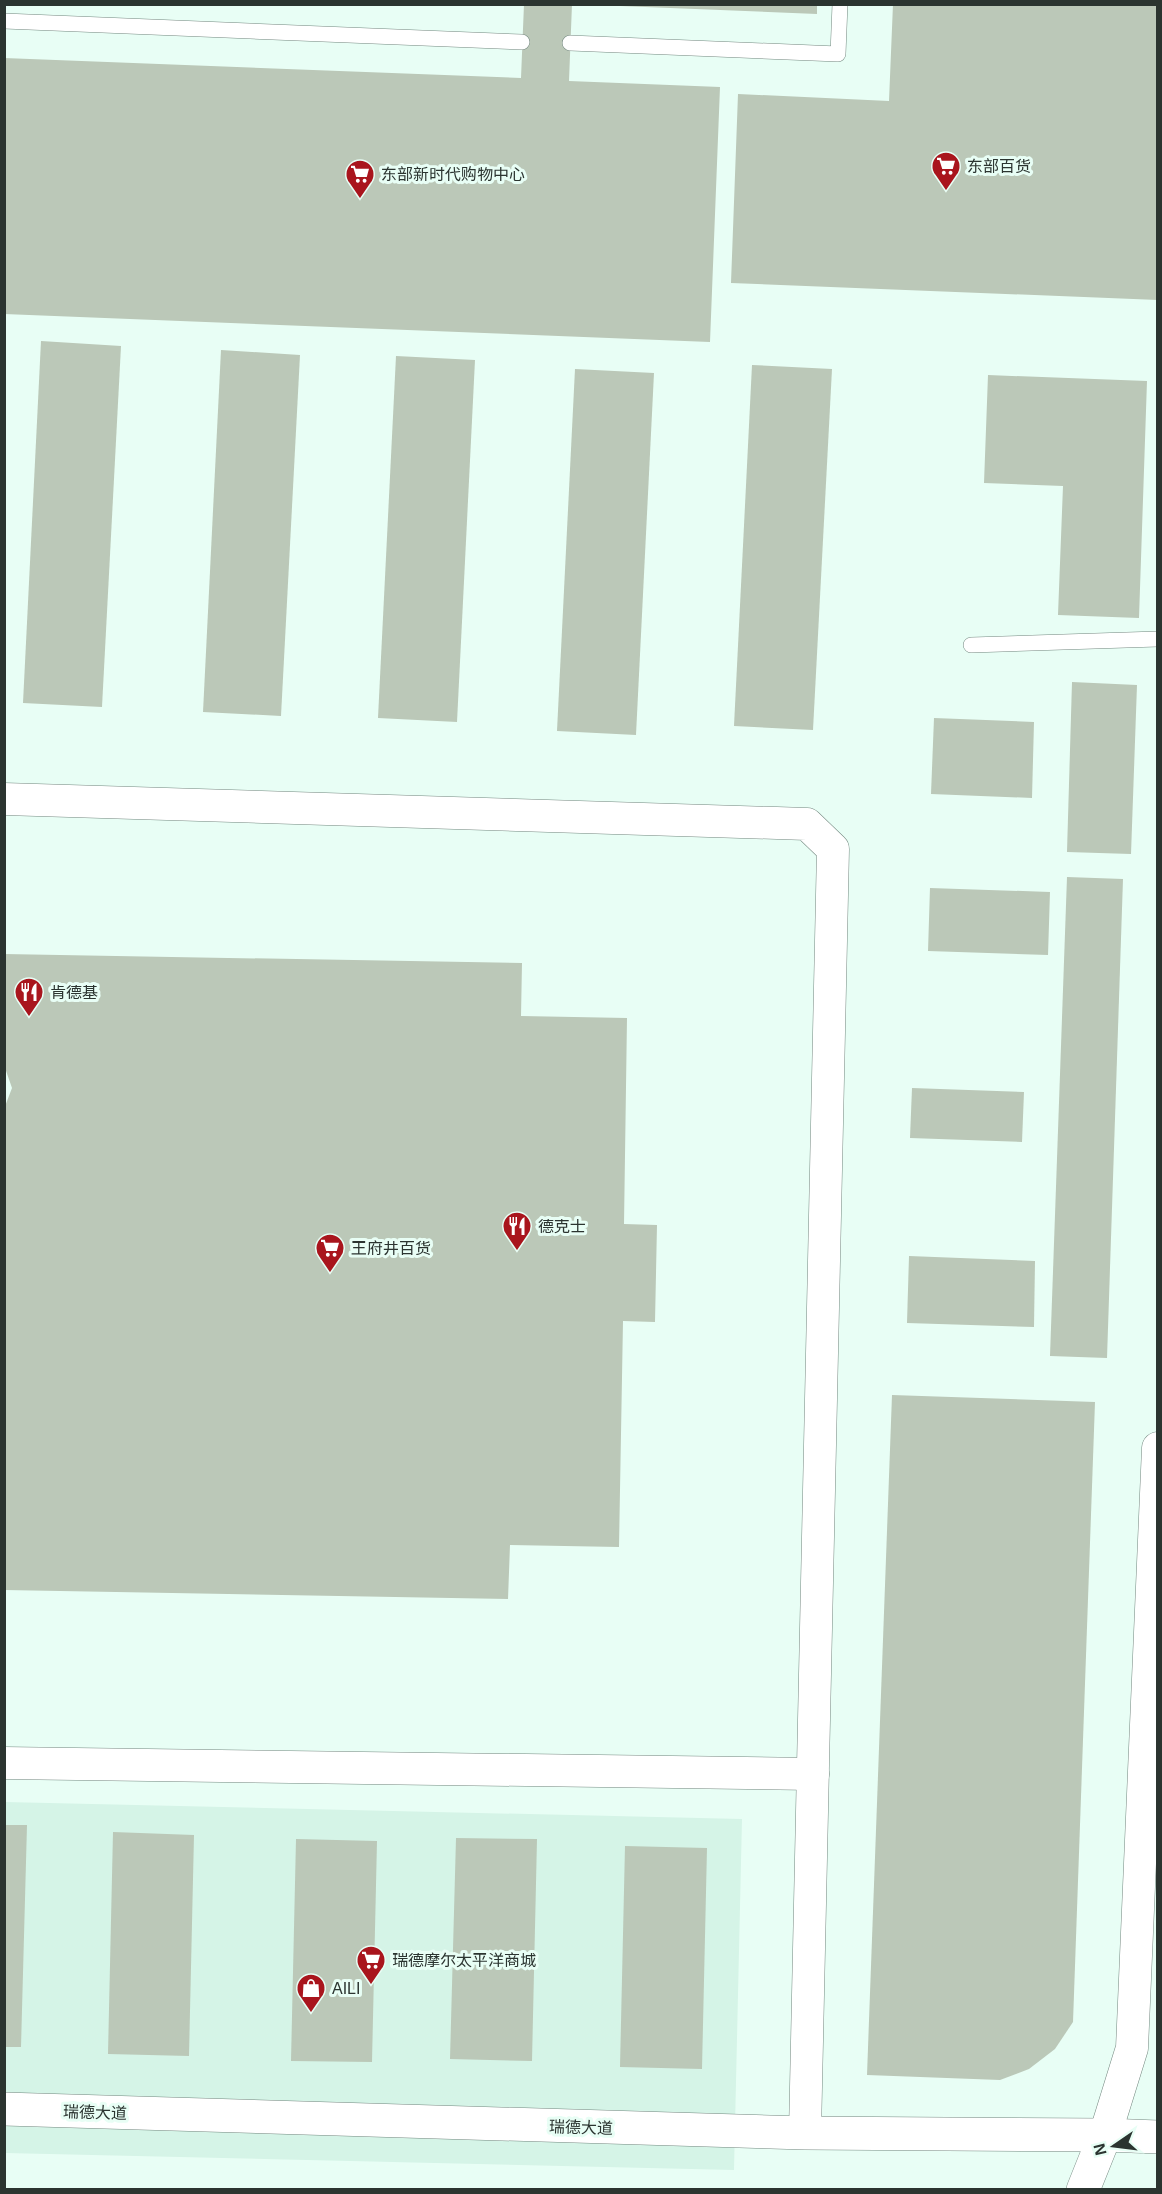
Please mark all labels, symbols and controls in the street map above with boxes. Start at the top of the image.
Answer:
supermarket icon: 东部百货 [930,150,962,192]
supermarket icon: 东部新时代购物中心 [344,158,376,200]
place label: 东部百货 [967,158,1031,175]
place label: 东部新时代购物中心 [381,166,525,183]
restaurant icon: 肯德基 [13,976,45,1018]
place label: 肯德基 [50,984,98,1001]
restaurant icon: 德克士 [501,1210,533,1252]
place label: 德克士 [538,1218,586,1235]
supermarket icon: 王府井百货 [314,1232,346,1274]
place label: 王府井百货 [351,1240,431,1257]
supermarket icon: 瑞德摩尔太平洋商城 [355,1944,387,1986]
place label: 瑞德摩尔太平洋商城 [392,1952,536,1969]
shop icon: AILI [295,1972,327,2014]
place label: AILI [332,1980,360,1997]
street label: 瑞德大道 [63,2103,127,2122]
north arrow [1084,2116,1144,2176]
street label: 瑞德大道 [549,2118,613,2137]
text: N [1090,2142,1110,2157]

